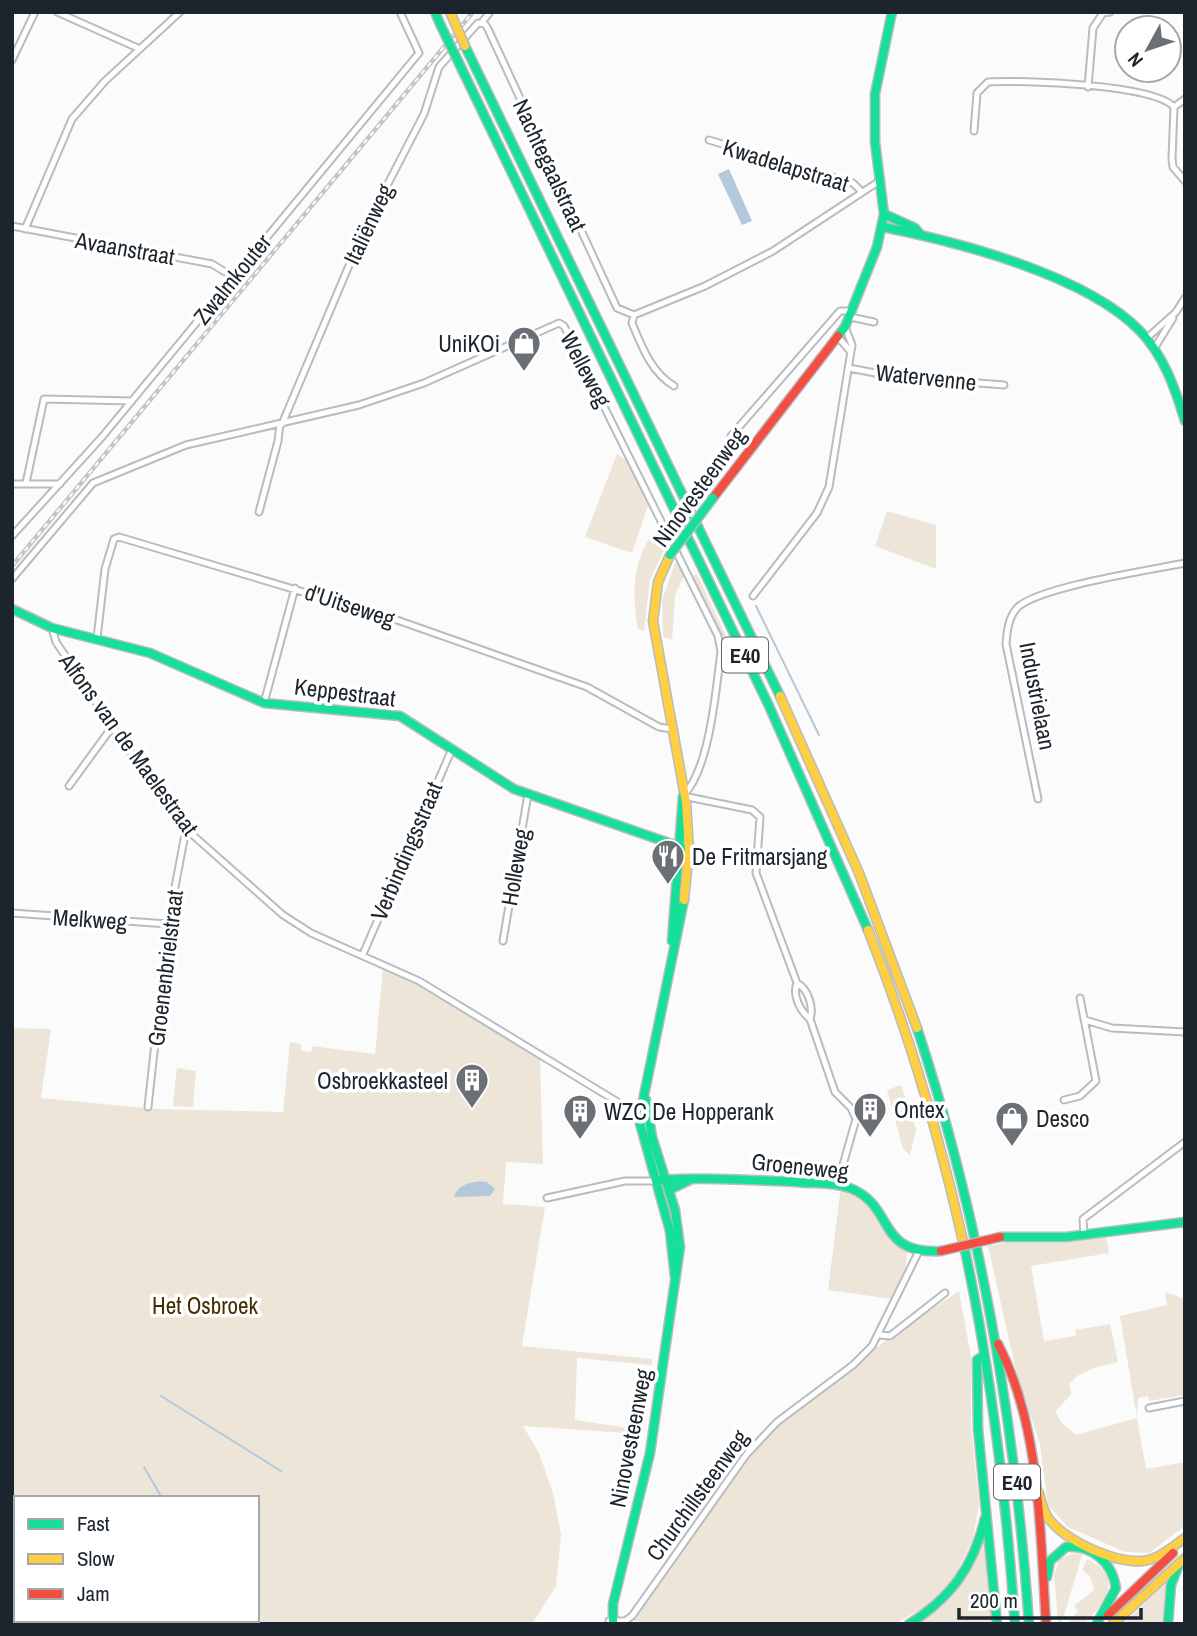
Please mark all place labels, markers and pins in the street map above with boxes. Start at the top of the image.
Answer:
shop icon: UniKOi [505,324,543,373]
place label: UniKOi [438,328,500,359]
restaurant icon: De Fritmarsjang [649,837,687,886]
place label: De Fritmarsjang [692,841,828,872]
building icon: Osbroekkasteel [453,1061,491,1110]
place label: Osbroekkasteel [317,1065,448,1096]
building icon: Ontex [851,1090,889,1139]
building icon: WZC De Hopperank [561,1092,599,1141]
place label: Ontex [894,1094,945,1125]
place label: WZC De Hopperank [604,1096,774,1127]
shop icon: Desco [993,1099,1031,1148]
place label: Desco [1036,1103,1089,1134]

